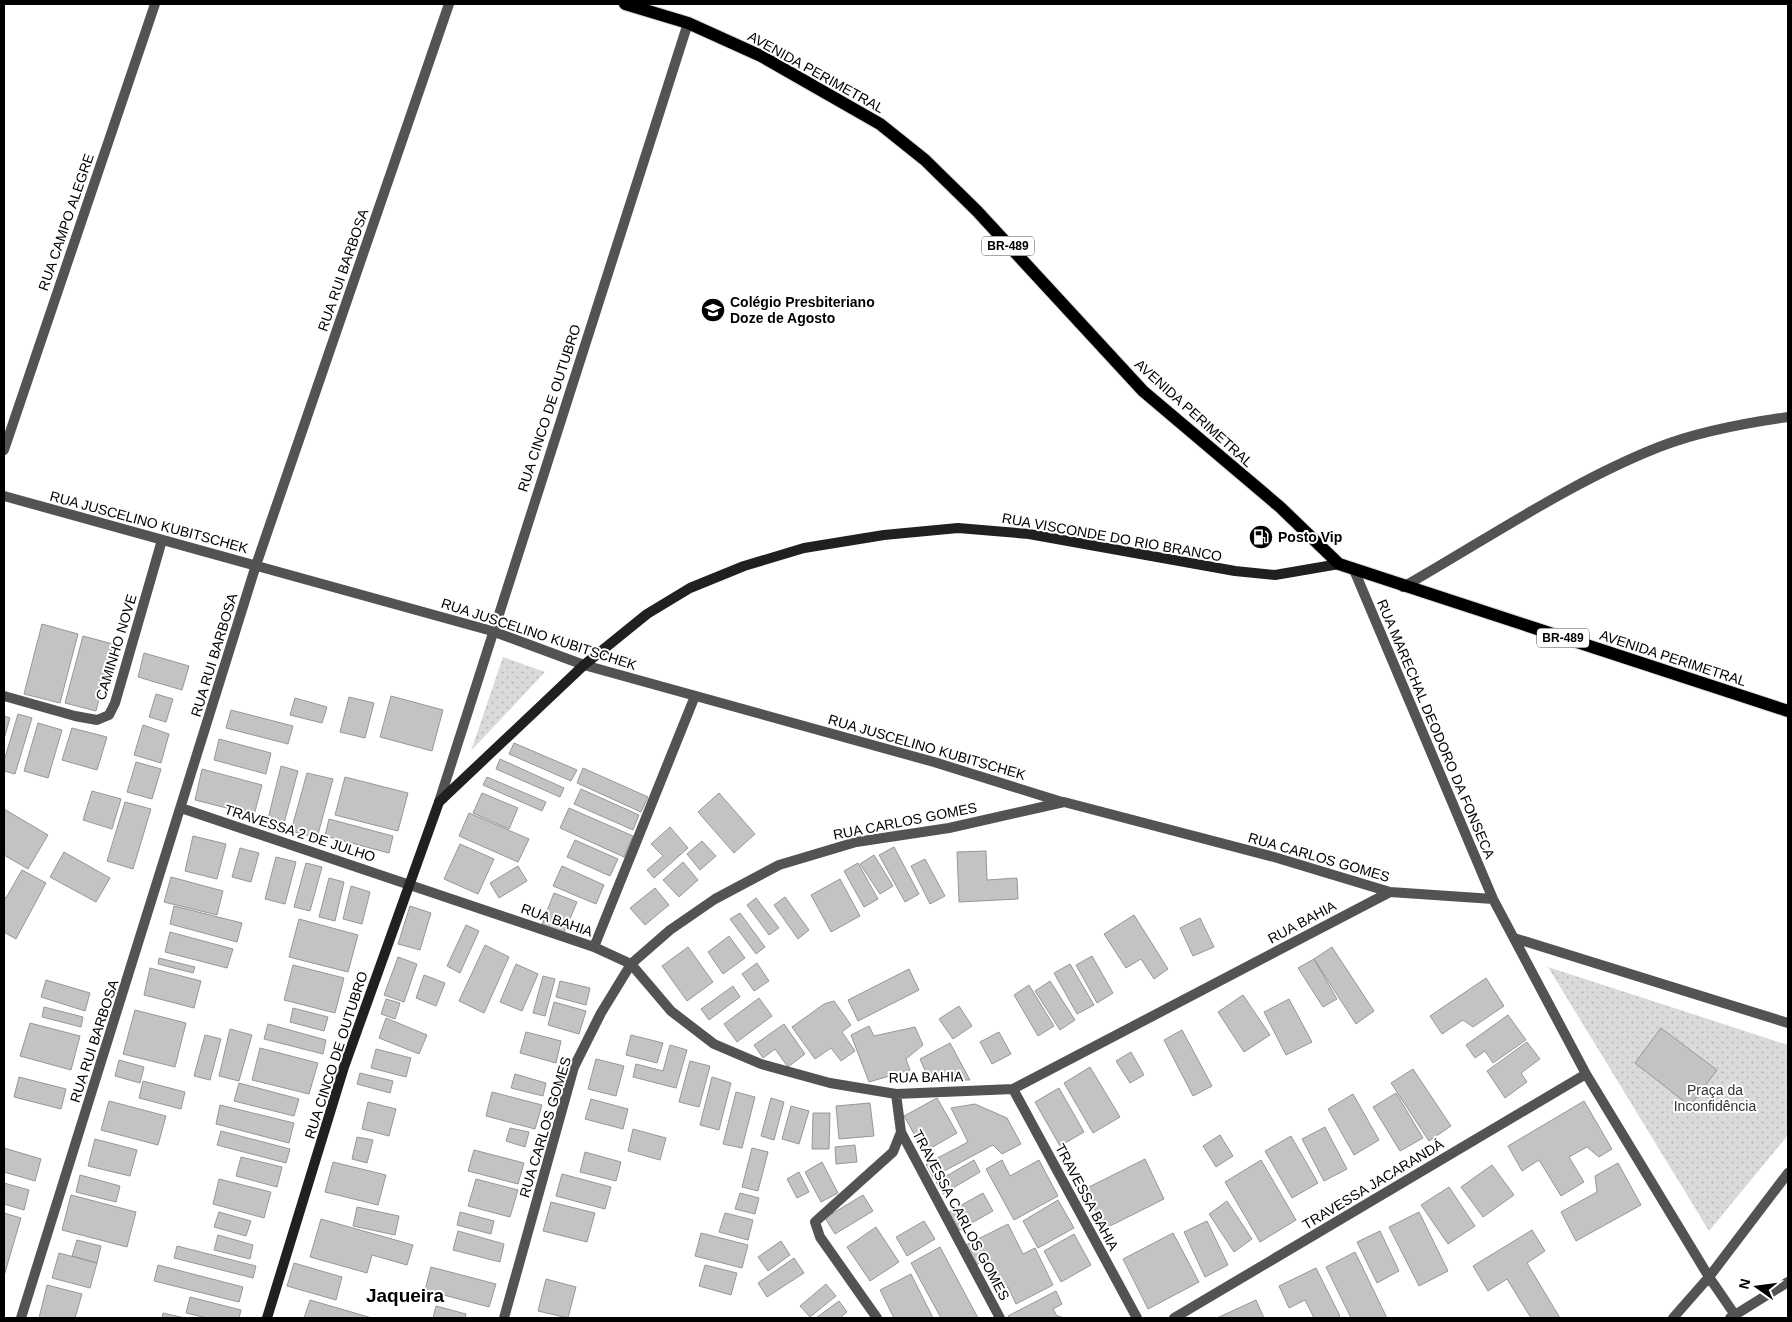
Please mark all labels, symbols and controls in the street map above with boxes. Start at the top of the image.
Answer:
street label: AVENIDA PERIMETRAL [745,28,887,116]
street label: RUA CAMPO ALEGRE [35,151,97,293]
street label: RUA RUI BARBOSA [315,206,372,333]
road number: BR-489 [982,237,1034,256]
place label: Colégio Presbiteriano Doze de Agosto [730,294,875,326]
school or university icon: Colégio Presbiteriano Doze de Agosto [700,297,726,323]
street label: RUA CINCO DE OUTUBRO [514,322,584,494]
street label: AVENIDA PERIMETRAL [1132,356,1256,470]
street label: RUA JUSCELINO KUBITSCHEK [48,488,251,556]
street label: RUA VISCONDE DO RIO BRANCO [1001,510,1223,564]
fuel station icon: Posto Vip [1248,524,1274,550]
place label: Posto Vip [1278,529,1342,545]
street label: RUA RUI BARBOSA [188,591,241,719]
street label: CAMINHO NOVE [92,592,140,702]
street label: RUA JUSCELINO KUBITSCHEK [439,595,639,673]
street label: RUA MARECHAL DEODORO DA FONSECA [1374,597,1498,862]
street label: AVENIDA PERIMETRAL [1598,627,1748,689]
road number: BR-489 [1537,628,1589,648]
street label: RUA JUSCELINO KUBITSCHEK [826,711,1028,783]
street label: RUA CARLOS GOMES [832,799,978,843]
street label: TRAVESSA 2 DE JULHO [223,801,378,865]
street label: RUA CARLOS GOMES [1246,829,1392,885]
street label: RUA BAHIA [1265,897,1339,947]
street label: RUA BAHIA [519,900,596,940]
street label: RUA CINCO DE OUTUBRO [301,969,371,1141]
street label: RUA RUI BARBOSA [67,977,122,1105]
street label: RUA CARLOS GOMES [516,1055,574,1199]
street label: RUA BAHIA [889,1068,964,1086]
park label: Praça da Inconfidência [1674,1082,1756,1114]
street label: TRAVESSA CARLOS GOMES [909,1127,1013,1303]
street label: TRAVESSA JACARANDÁ [1300,1135,1447,1232]
street label: TRAVESSA BAHIA [1052,1141,1122,1254]
north arrow [1732,1262,1782,1312]
text: N [1735,1277,1753,1291]
district label: Jaqueira [366,1285,445,1306]

